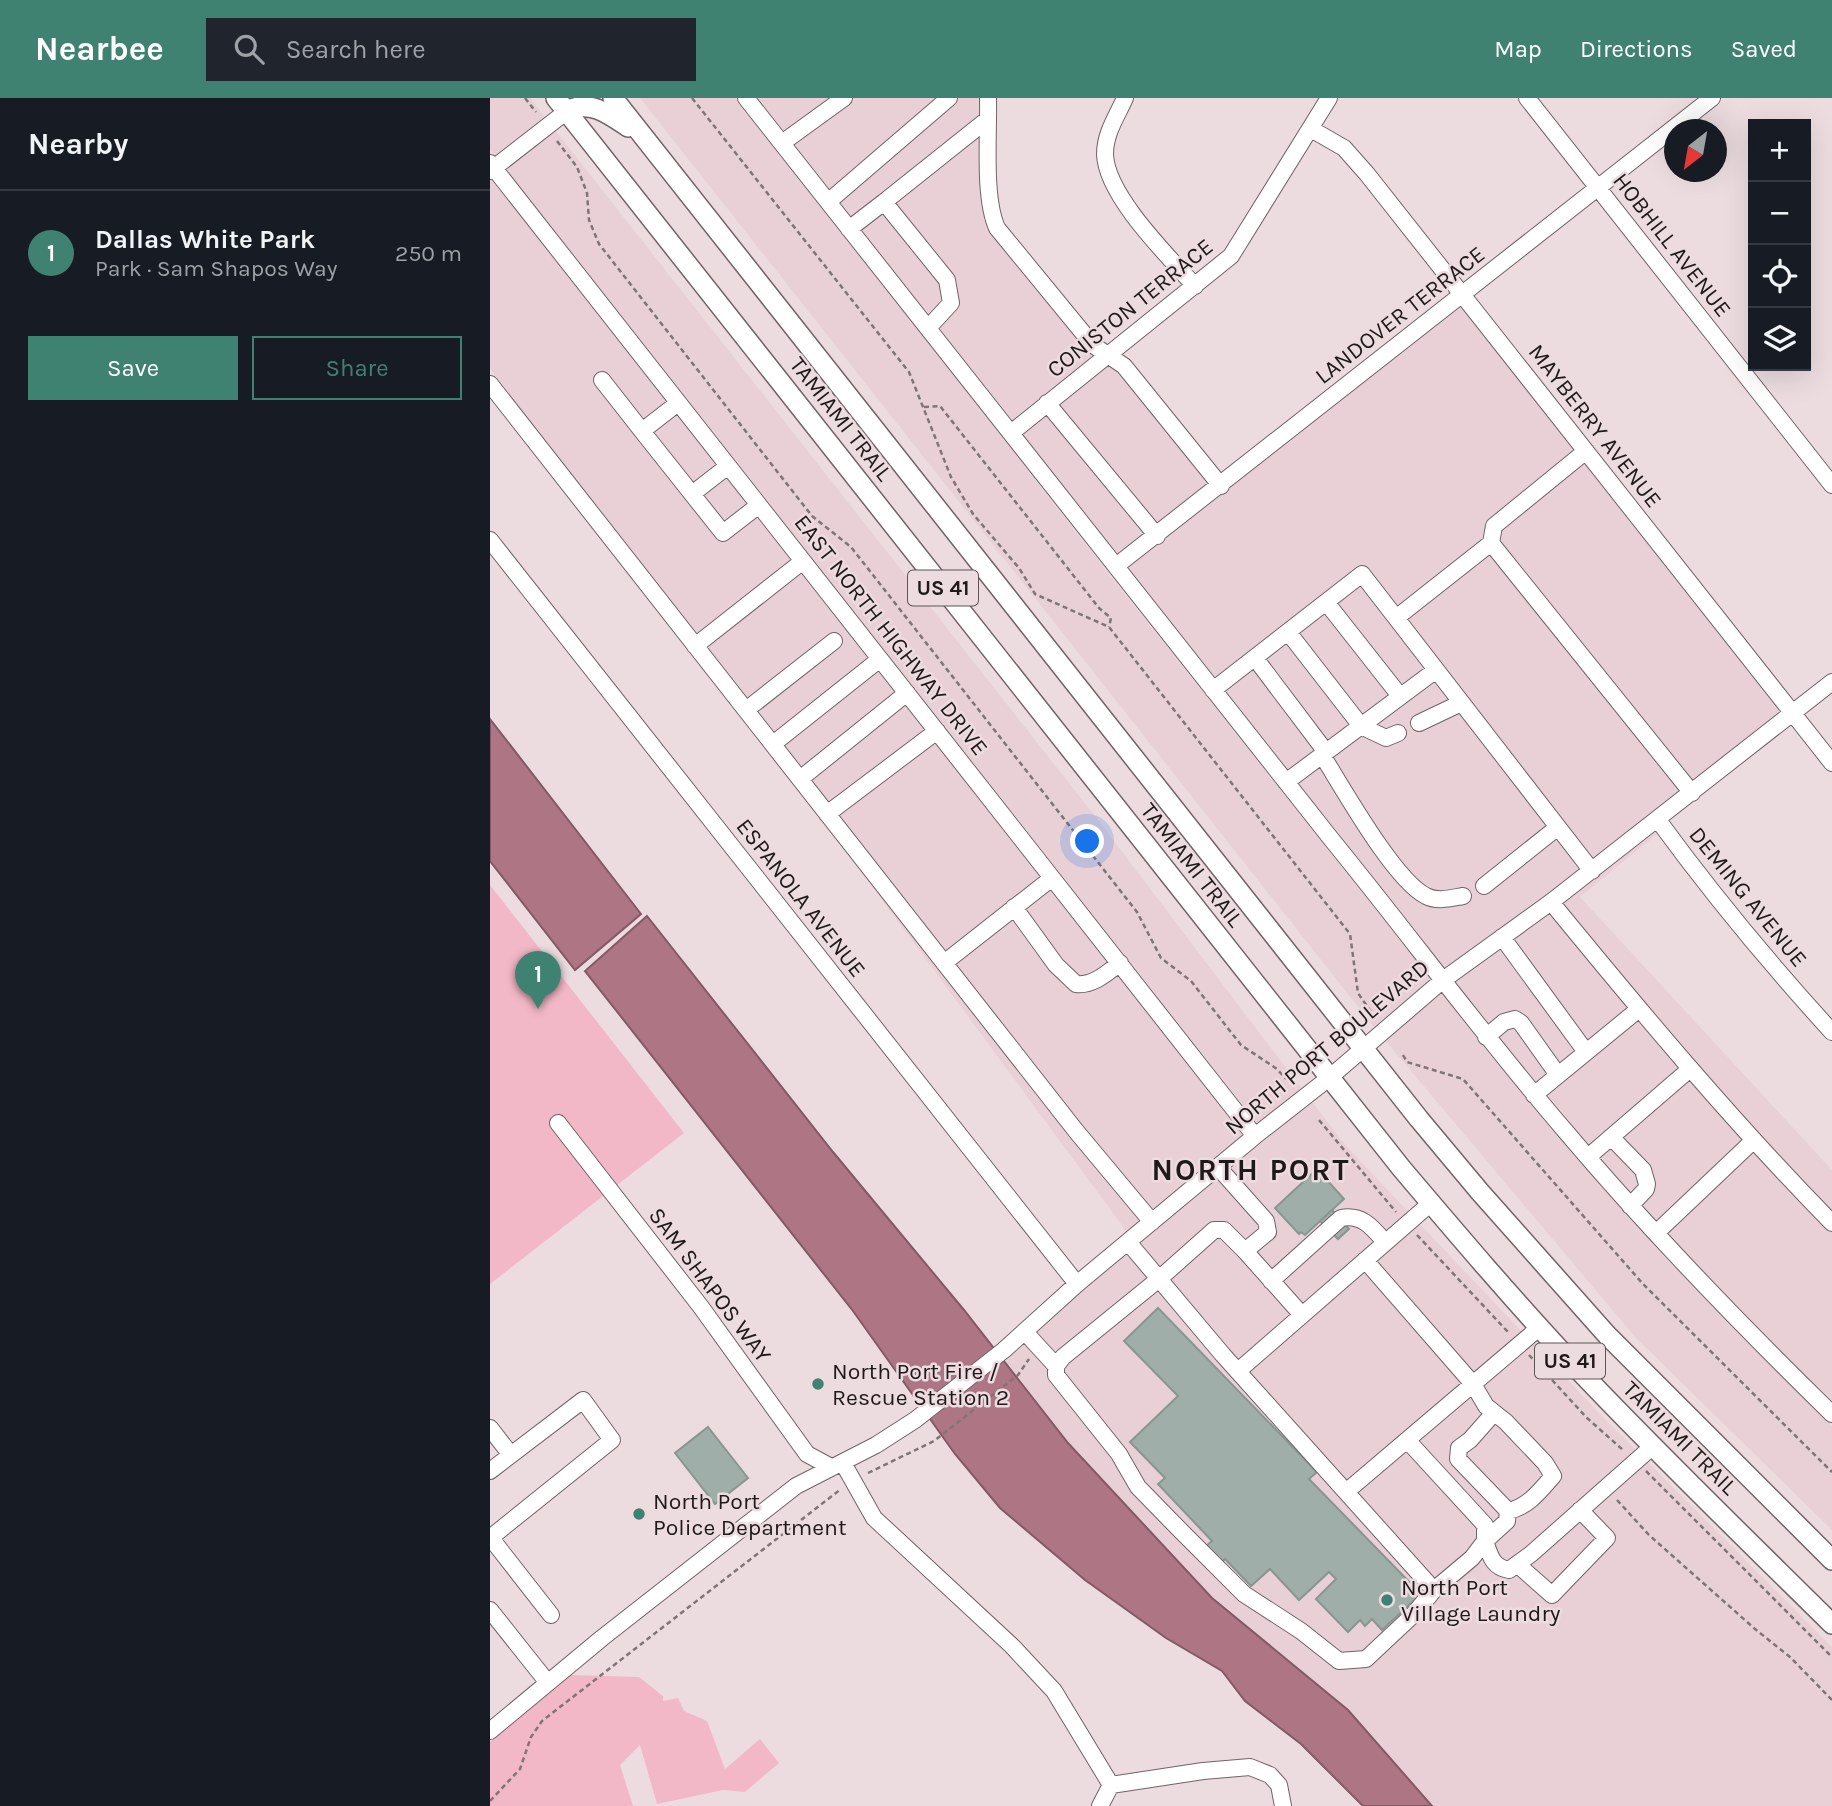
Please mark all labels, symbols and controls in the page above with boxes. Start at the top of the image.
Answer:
search box [206,18,696,81]
text: Nearbee [35,30,164,68]
icon: search [230,30,268,68]
text: Search here [286,34,426,65]
text: Map [1494,35,1542,63]
text: Directions [1580,35,1693,63]
text: Saved [1731,35,1797,63]
north arrow [1664,119,1727,182]
map controls [1748,119,1811,371]
button: + [1748,119,1811,182]
text: Nearby [28,126,128,162]
street label: HOBHILL AVENUE [1607,168,1737,322]
button: − [1748,182,1811,245]
text: Dallas White Park [95,224,315,255]
street label: CONISTON TERRACE [1042,233,1218,383]
text: 1 [47,240,55,267]
text: 250 m [395,240,462,267]
street label: LANDOVER TERRACE [1310,240,1490,390]
button: locate [1748,245,1811,308]
text: Park · Sam Shapos Way [95,255,337,282]
button: layers [1748,308,1811,371]
button: Save [28,336,238,400]
button: Share [252,336,462,400]
street label: MAYBERRY AVENUE [1523,339,1667,513]
street label: TAMIAMI TRAIL [784,351,898,487]
street label: EAST NORTH HIGHWAY DRIVE [789,509,993,761]
road number: US 41 [908,570,978,606]
street label: TAMIAMI TRAIL [1135,797,1249,933]
street label: ESPANOLA AVENUE [731,813,871,983]
street label: DEMING AVENUE [1683,822,1813,972]
your location [1070,824,1104,858]
pin: 1 [515,951,561,1009]
street label: NORTH PORT BOULEVARD [1219,954,1435,1140]
district label: NORTH PORT [1151,1152,1351,1188]
street label: SAM SHAPOS WAY [643,1202,777,1368]
road number: US 41 [1535,1344,1605,1378]
place label: North Port Fire / Rescue Station 2 [832,1358,1009,1411]
street label: TAMIAMI TRAIL [1617,1375,1743,1501]
marker: North Port Fire / Rescue Station 2 [810,1376,826,1392]
place label: North Port Police Department [653,1488,847,1541]
marker: North Port Police Department [631,1506,647,1522]
place label: North Port Village Laundry [1401,1574,1561,1627]
marker: North Port Village Laundry [1379,1592,1395,1608]

